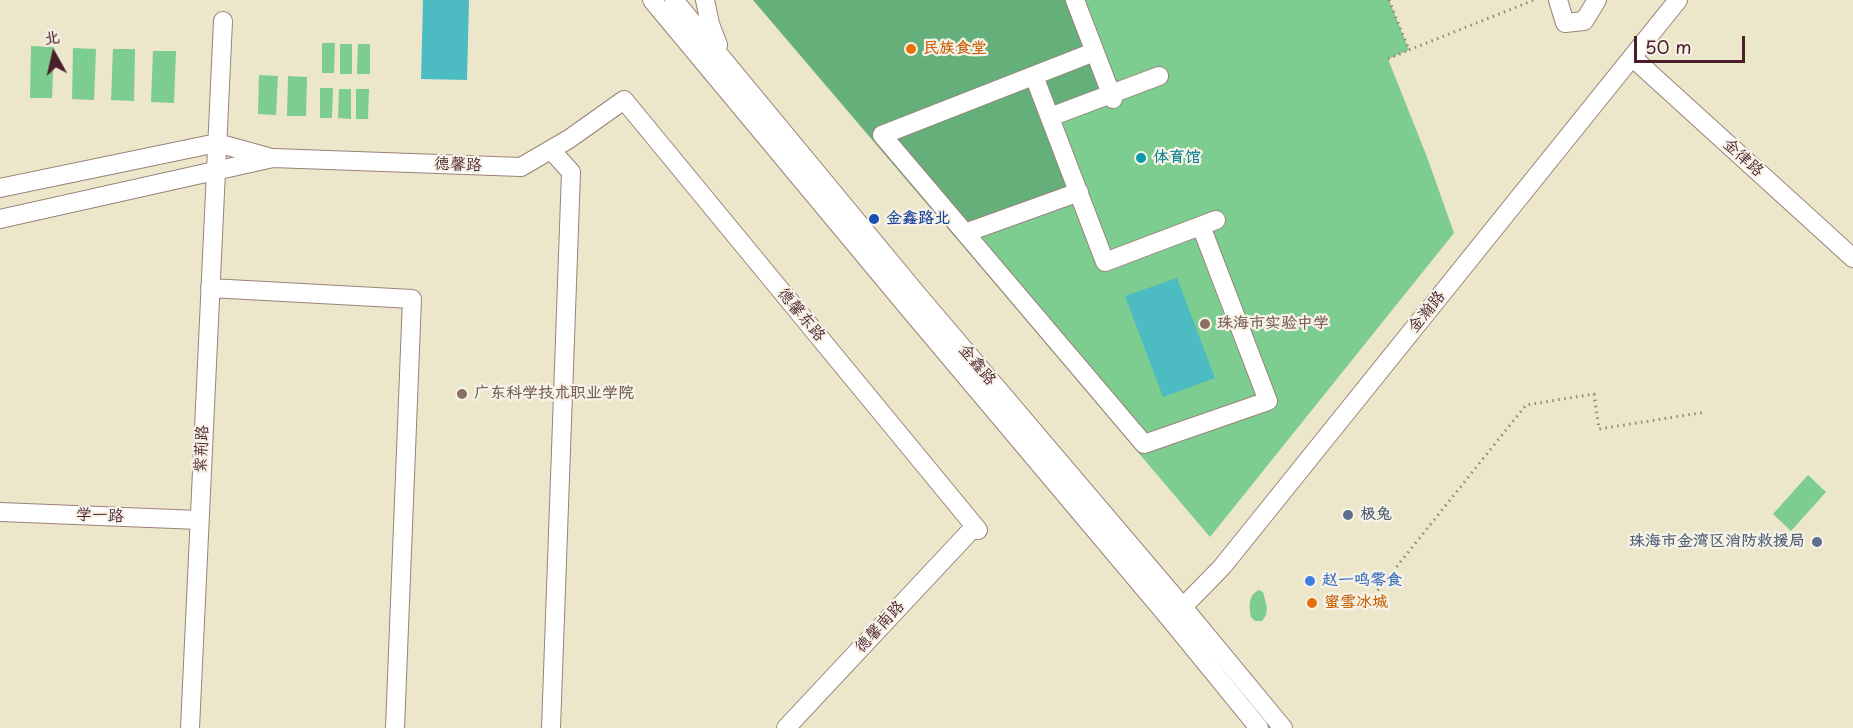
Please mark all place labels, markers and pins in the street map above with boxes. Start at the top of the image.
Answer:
place label: 民族食堂 [923,39,987,59]
marker: 民族食堂 [904,42,918,56]
place label: 体育馆 [1153,148,1201,168]
marker: 体育馆 [1134,151,1148,165]
place label: 金鑫路北 [886,209,950,229]
marker: 金鑫路北 [867,212,881,226]
place label: 珠海市实验中学 [1217,314,1329,334]
marker: 珠海市实验中学 [1198,317,1212,331]
place label: 广东科学技术职业学院 [474,384,634,404]
marker: 广东科学技术职业学院 [455,387,469,401]
place label: 极兔 [1360,505,1392,525]
marker: 极兔 [1341,508,1355,522]
place label: 珠海市金湾区消防救援局 [1629,532,1805,552]
marker: 珠海市金湾区消防救援局 [1810,535,1824,549]
place label: 赵一鸣零食 [1322,571,1402,591]
marker: 赵一鸣零食 [1303,574,1317,588]
place label: 蜜雪冰城 [1324,593,1388,613]
marker: 蜜雪冰城 [1305,596,1319,610]

